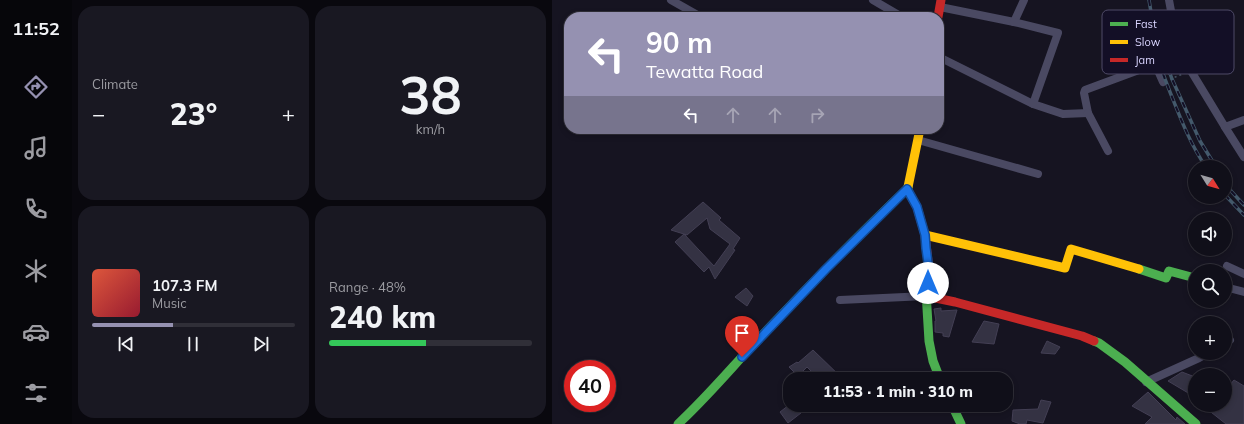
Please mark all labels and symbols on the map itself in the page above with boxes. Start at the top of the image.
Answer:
legend [1102,10,1234,74]
text: Fast [1135,17,1157,31]
text: Slow [1135,35,1161,49]
text: Jam [1135,53,1155,67]
north arrow [1188,160,1232,204]
position arrow [907,262,949,304]
pin [725,316,759,357]
speed limit sign: 40 [564,360,616,412]

